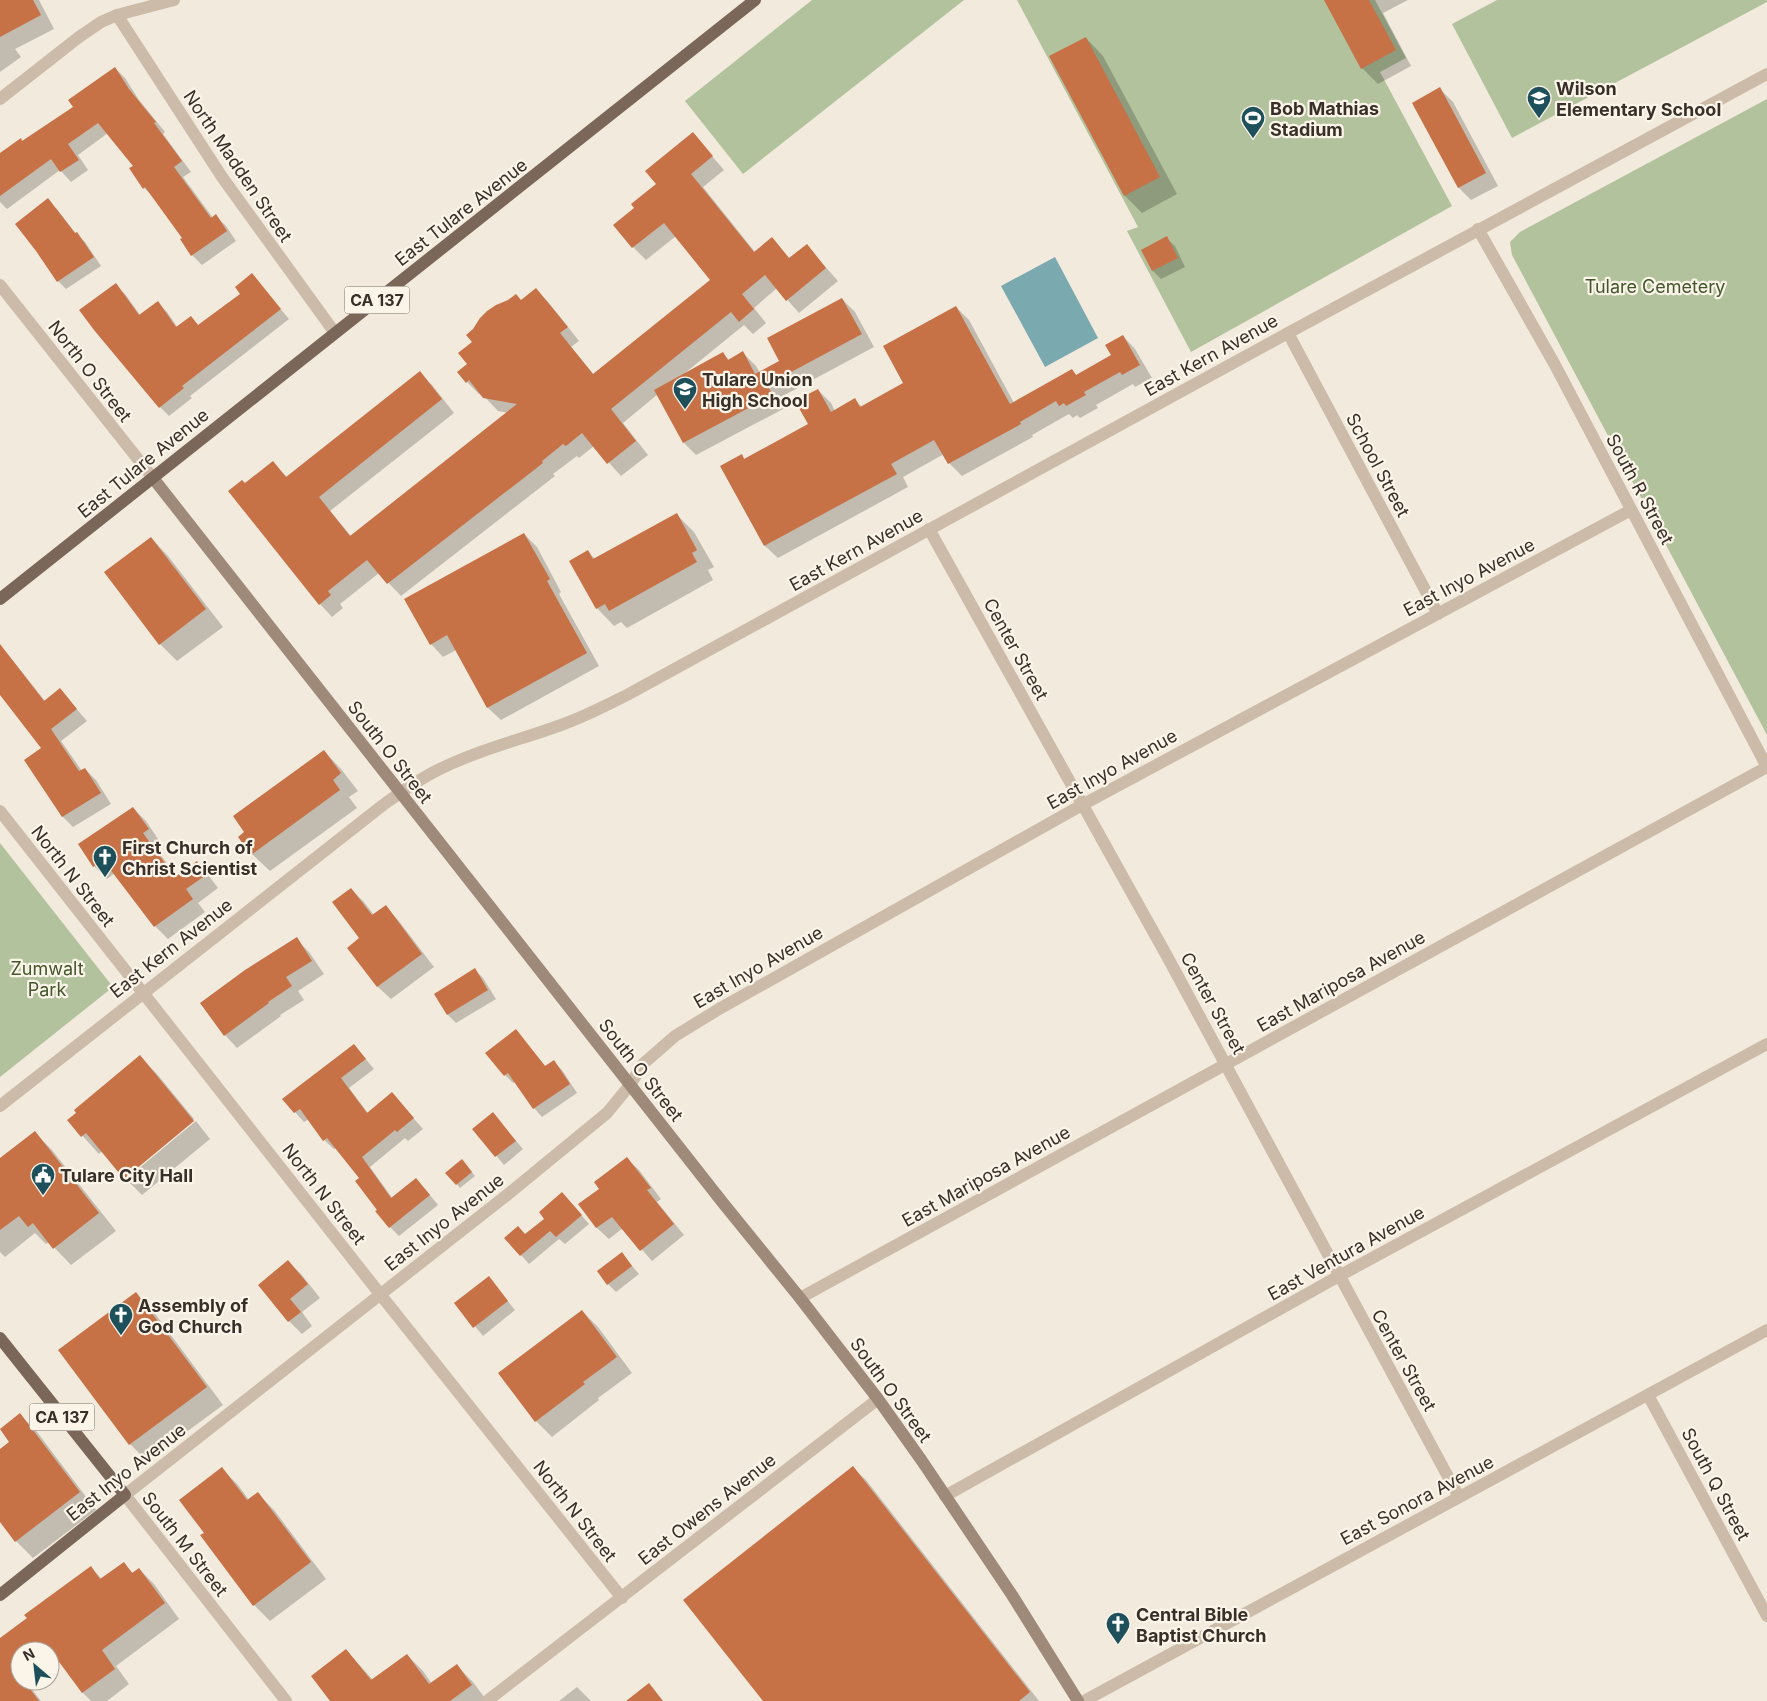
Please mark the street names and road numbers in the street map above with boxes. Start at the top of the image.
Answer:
street label: North Madden Street [179,86,297,246]
street label: East Tulare Avenue [391,154,531,270]
road number: CA 137 [344,286,410,314]
street label: East Kern Avenue [1141,310,1281,400]
street label: North O Street [44,316,136,426]
street label: East Tulare Avenue [73,404,213,522]
street label: School Street [1342,410,1414,520]
street label: South R Street [1602,430,1678,548]
street label: East Kern Avenue [786,505,926,595]
street label: East Inyo Avenue [1400,534,1538,620]
street label: Center Street [979,594,1053,704]
street label: South O Street [343,697,437,807]
street label: East Inyo Avenue [1043,725,1181,813]
street label: North N Street [27,821,119,931]
street label: East Kern Avenue [106,894,236,1002]
street label: East Inyo Avenue [690,922,826,1012]
street label: East Mariposa Avenue [1253,926,1429,1036]
street label: Center Street [1176,948,1250,1058]
street label: South O Street [594,1015,688,1125]
street label: East Mariposa Avenue [898,1121,1074,1231]
street label: North N Street [278,1139,370,1249]
street label: East Inyo Avenue [380,1169,508,1275]
street label: East Ventura Avenue [1264,1201,1428,1305]
street label: Center Street [1367,1305,1441,1415]
street label: South O Street [846,1334,936,1446]
road number: CA 137 [30,1404,94,1430]
street label: East Inyo Avenue [62,1419,190,1525]
street label: South Q Street [1678,1424,1754,1544]
street label: East Owens Avenue [634,1449,780,1569]
street label: East Sonora Avenue [1337,1451,1497,1549]
street label: North N Street [529,1456,621,1566]
street label: South M Street [138,1488,232,1600]

